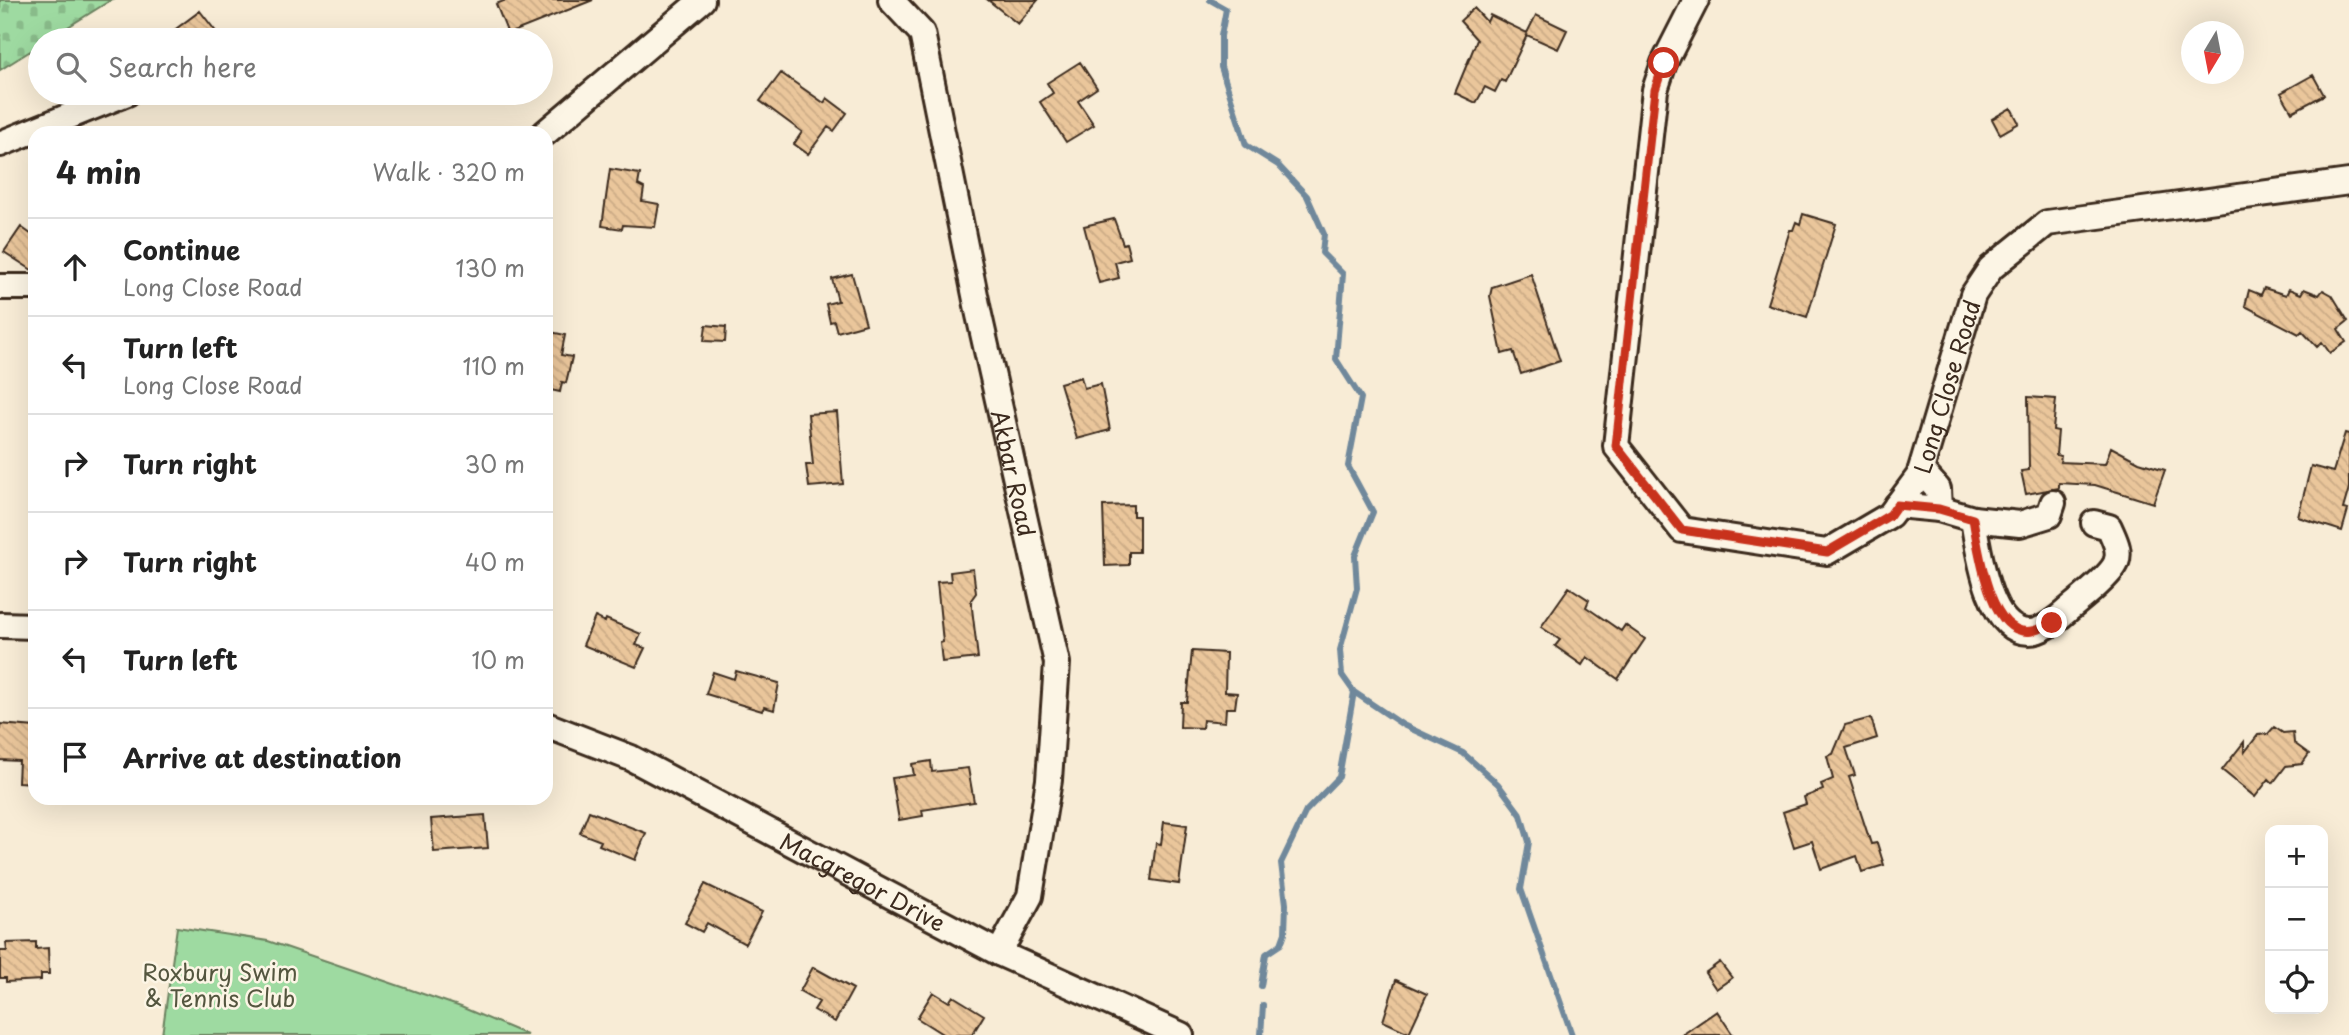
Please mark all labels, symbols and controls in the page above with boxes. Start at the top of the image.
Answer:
north arrow [2181,21,2244,84]
search box [28,28,553,105]
text: Search here [108,47,257,86]
route start [1648,47,1679,78]
icon: search [52,48,90,86]
text: 4 min [56,149,142,194]
text: Walk · 320 m [372,154,525,189]
text: Continue [123,230,240,269]
icon: ahead [56,248,94,286]
text: 130 m [455,250,525,285]
text: Long Close Road [123,269,303,304]
street label: Long Close Road [1903,295,1988,477]
text: Turn left [123,328,238,367]
icon: left [56,346,94,384]
text: 110 m [463,348,525,383]
text: Long Close Road [123,367,303,402]
street label: Akbar Road [983,406,1046,540]
icon: right [56,444,94,482]
text: Turn right [123,444,257,483]
text: 30 m [464,446,525,481]
icon: right [56,542,94,580]
text: Turn right [123,542,257,581]
text: 40 m [465,544,525,579]
route end [2036,607,2067,638]
icon: left [56,640,94,678]
text: Turn left [123,640,238,679]
text: 10 m [471,642,525,677]
icon: arrive [56,738,94,776]
text: Arrive at destination [123,738,402,777]
street label: Macgregor Drive [774,823,952,939]
map controls [2265,825,2328,1014]
button: + [2265,825,2328,888]
button: − [2265,888,2328,951]
button: locate [2265,951,2328,1014]
park label: Roxbury Swim & Tennis Club [142,954,298,1015]

